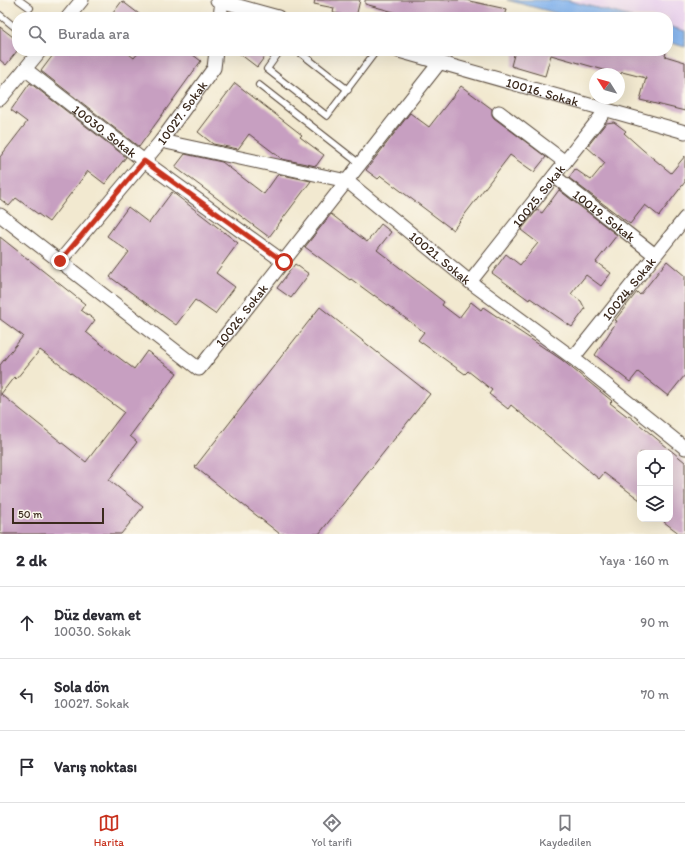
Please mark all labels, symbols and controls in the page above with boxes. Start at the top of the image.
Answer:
search box [12,12,673,56]
icon: search [26,23,48,45]
text: Burada ara [58,25,130,43]
north arrow [589,68,625,104]
street label: 10016. Sokak [504,74,581,109]
street label: 10027. Sokak [153,77,210,147]
street label: 10030. Sokak [70,101,140,161]
street label: 10025. Sokak [509,161,568,230]
street label: 10019. Sokak [570,186,639,245]
street label: 10021. Sokak [407,228,474,287]
route end [51,252,69,270]
route start [275,253,293,271]
street label: 10024. Sokak [599,254,659,323]
street label: 10026. Sokak [212,281,271,350]
map controls [637,450,673,522]
button: locate [637,450,673,486]
button: layers [637,486,673,522]
scale bar [12,506,104,525]
text: 50 m [18,508,42,521]
text: 2 dk [16,550,47,570]
text: Yaya · 160 m [600,553,669,568]
text: Düz devam et [54,606,141,624]
icon: ahead [16,612,38,634]
text: 90 m [640,615,669,630]
text: 10030. Sokak [54,624,131,639]
text: Sola dön [54,678,109,696]
icon: left [16,684,38,706]
text: 70 m [641,687,669,702]
text: 10027. Sokak [54,696,129,711]
icon: arrive [16,756,38,778]
text: Varış noktası [54,758,137,776]
tab: Harita [94,812,124,849]
tab: Yol tarifi [311,812,352,849]
tab: Kaydedilen [539,812,591,849]

